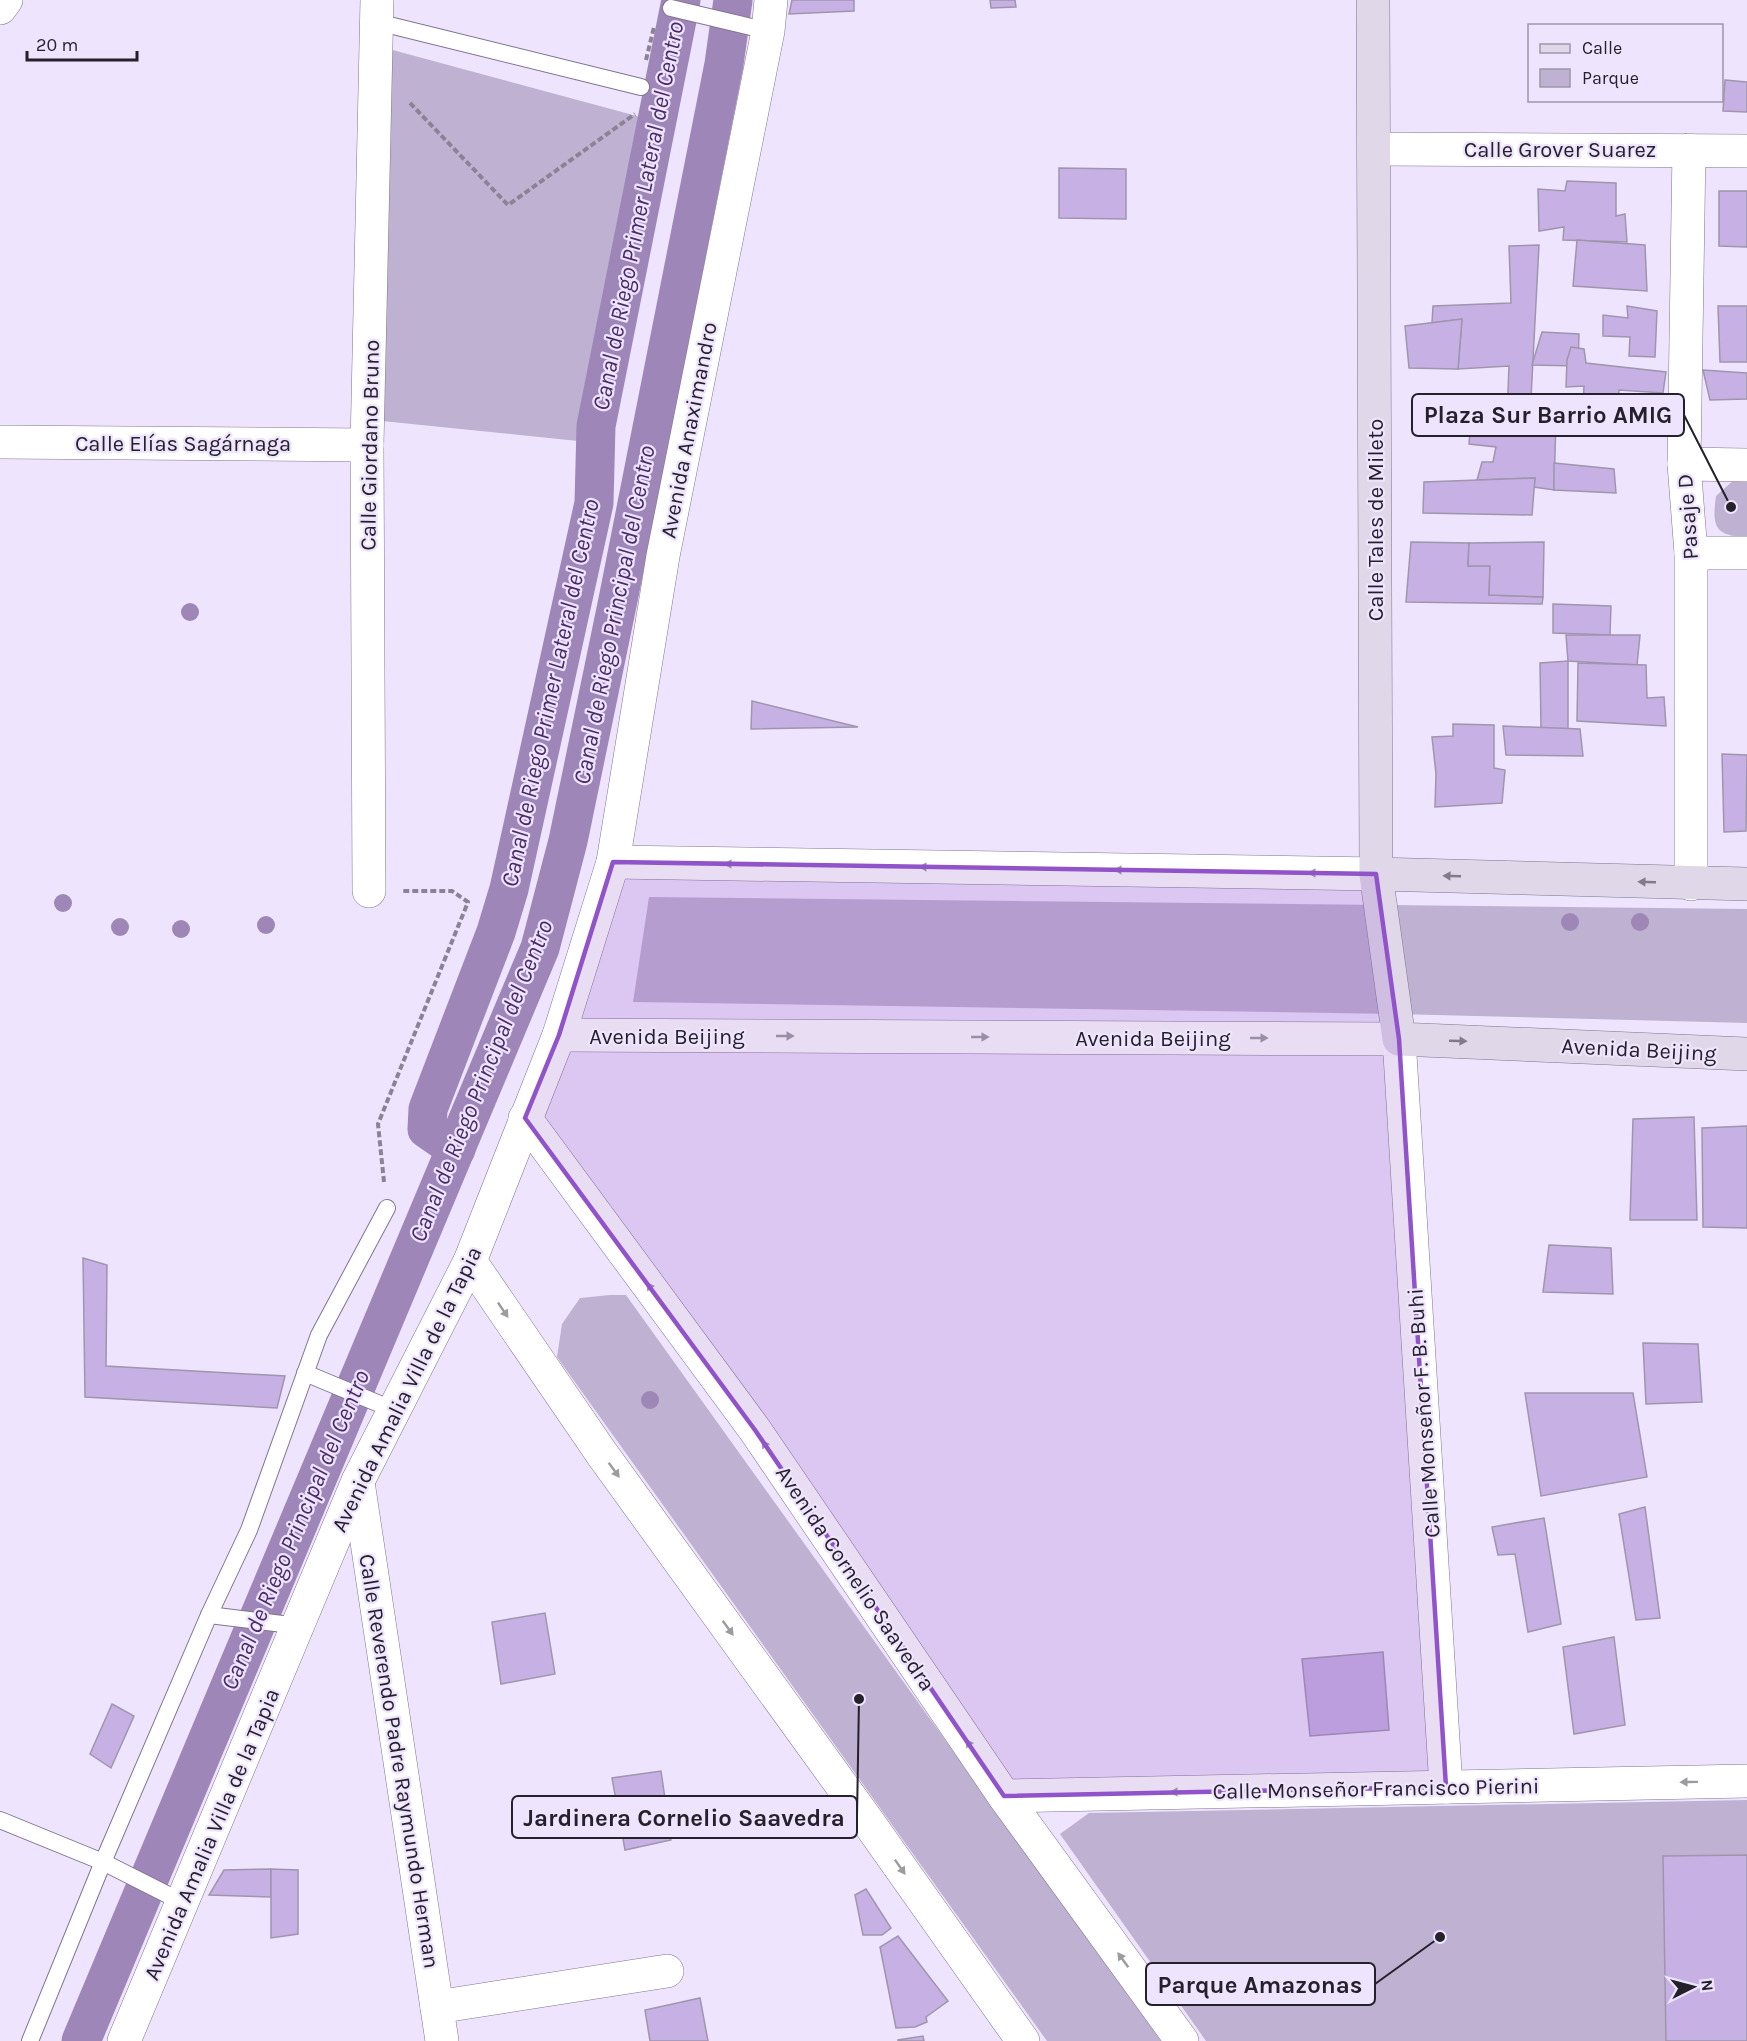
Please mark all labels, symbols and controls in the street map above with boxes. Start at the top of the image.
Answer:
water label: Canal de Riego Primer Lateral del Centro [587,19,690,413]
scale bar [27,24,136,62]
legend [1528,24,1723,102]
text: 20 m [36,34,78,56]
text: Calle [1582,37,1622,59]
text: Parque [1582,67,1639,89]
street label: Calle Grover Suarez [1464,137,1656,163]
street label: Avenida Anaximandro [655,320,723,540]
street label: Calle Giordano Bruno [355,339,385,551]
callout: Plaza Sur Barrio AMIG [1412,394,1684,436]
text: Plaza Sur Barrio AMIG [1424,401,1672,429]
street label: Calle Tales de Mileto [1363,419,1389,621]
street label: Calle Elías Sagárnaga [75,431,291,457]
water label: Canal de Riego Principal del Centro [567,443,661,787]
street label: Pasaje D [1672,473,1704,561]
water label: Canal de Riego Primer Lateral del Centro [495,496,605,889]
one-way arrow [723,859,742,869]
one-way arrow [918,862,937,872]
one-way arrow [1113,865,1132,875]
one-way arrow [1308,868,1327,878]
one-way arrow [1442,872,1461,881]
one-way arrow [1637,878,1656,887]
water label: Canal de Riego Principal del Centro [403,916,559,1246]
street label: Avenida Beijing [589,1024,745,1050]
street label: Avenida Beijing [1075,1026,1231,1052]
one-way arrow [776,1031,795,1041]
one-way arrow [971,1032,990,1042]
one-way arrow [1250,1033,1269,1043]
street label: Avenida Beijing [1561,1033,1718,1067]
one-way arrow [1448,1037,1467,1046]
street label: Avenida Amalia Villa de la Tapia [326,1242,488,1536]
one-way arrow [646,1283,658,1298]
street label: Calle Monseñor F. B. Buhi [1402,1287,1446,1539]
one-way arrow [497,1301,509,1317]
water label: Canal de Riego Principal del Centro [215,1366,375,1694]
one-way arrow [761,1440,773,1456]
street label: Avenida Cornelio Saavedra [770,1461,940,1696]
one-way arrow [608,1462,620,1478]
street label: Calle Reverendo Padre Raymundo Herman [353,1552,445,1970]
one-way arrow [722,1620,734,1636]
street label: Avenida Amalia Villa de la Tapia [139,1685,285,1984]
one-way arrow [965,1740,977,1756]
street label: Calle Monseñor Francisco Pierini [1212,1773,1540,1805]
one-way arrow [1679,1777,1698,1787]
one-way arrow [1169,1787,1188,1797]
callout: Jardinera Cornelio Saavedra [512,1796,857,1838]
text: Jardinera Cornelio Saavedra [523,1804,845,1832]
one-way arrow [894,1858,906,1874]
one-way arrow [1117,1952,1129,1968]
north arrow [1663,1957,1723,2017]
callout: Parque Amazonas [1146,1963,1375,2005]
text: Parque Amazonas [1158,1971,1362,1999]
text: N [1697,1979,1717,1992]

